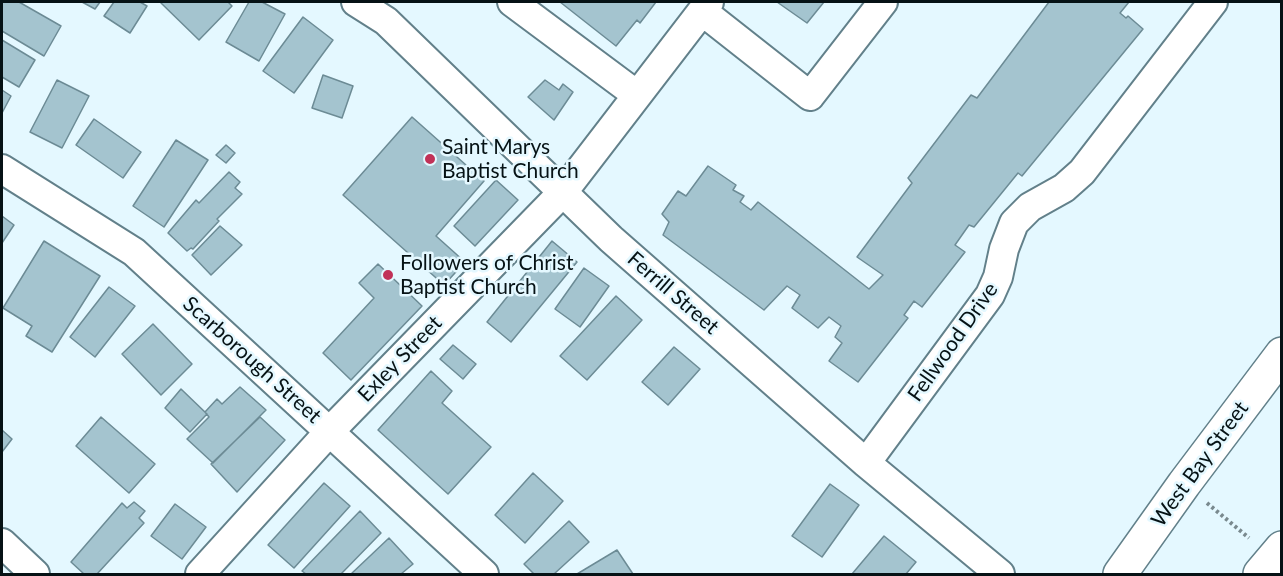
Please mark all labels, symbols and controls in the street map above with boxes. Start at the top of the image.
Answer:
place label: Saint Marys Baptist Church [442,134,579,184]
marker: Saint Marys Baptist Church [423,152,437,166]
street label: Ferrill Street [622,246,724,340]
place label: Followers of Christ Baptist Church [400,250,573,300]
marker: Followers of Christ Baptist Church [381,268,395,282]
street label: Fellwood Drive [903,278,1003,406]
street label: Scarborough Street [178,291,326,429]
street label: Exley Street [353,311,447,407]
street label: West Bay Street [1146,396,1254,532]

